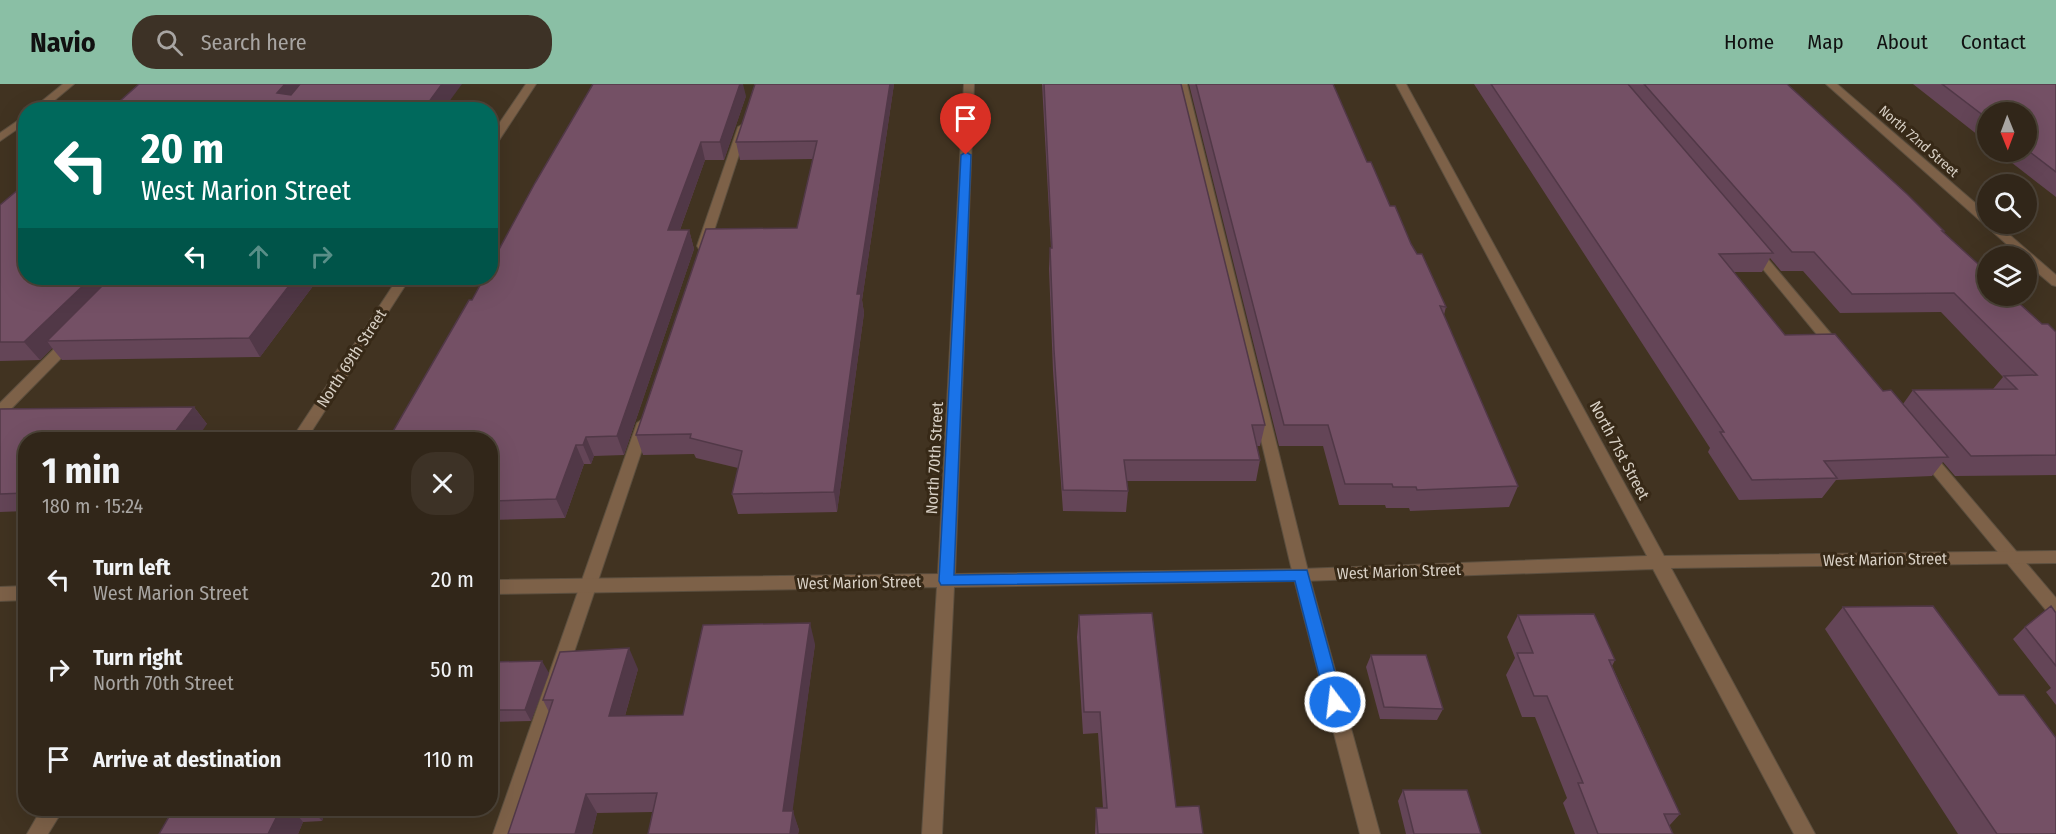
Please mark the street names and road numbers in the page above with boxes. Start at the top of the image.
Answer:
street label: North 72nd Street [1875,102,1962,181]
street label: North 69th Street [313,305,391,411]
street label: North 71st Street [1586,398,1654,503]
street label: North 70th Street [922,401,947,515]
street label: West Marion Street [1823,549,1948,570]
street label: West Marion Street [1337,560,1462,583]
street label: West Marion Street [797,572,922,593]

